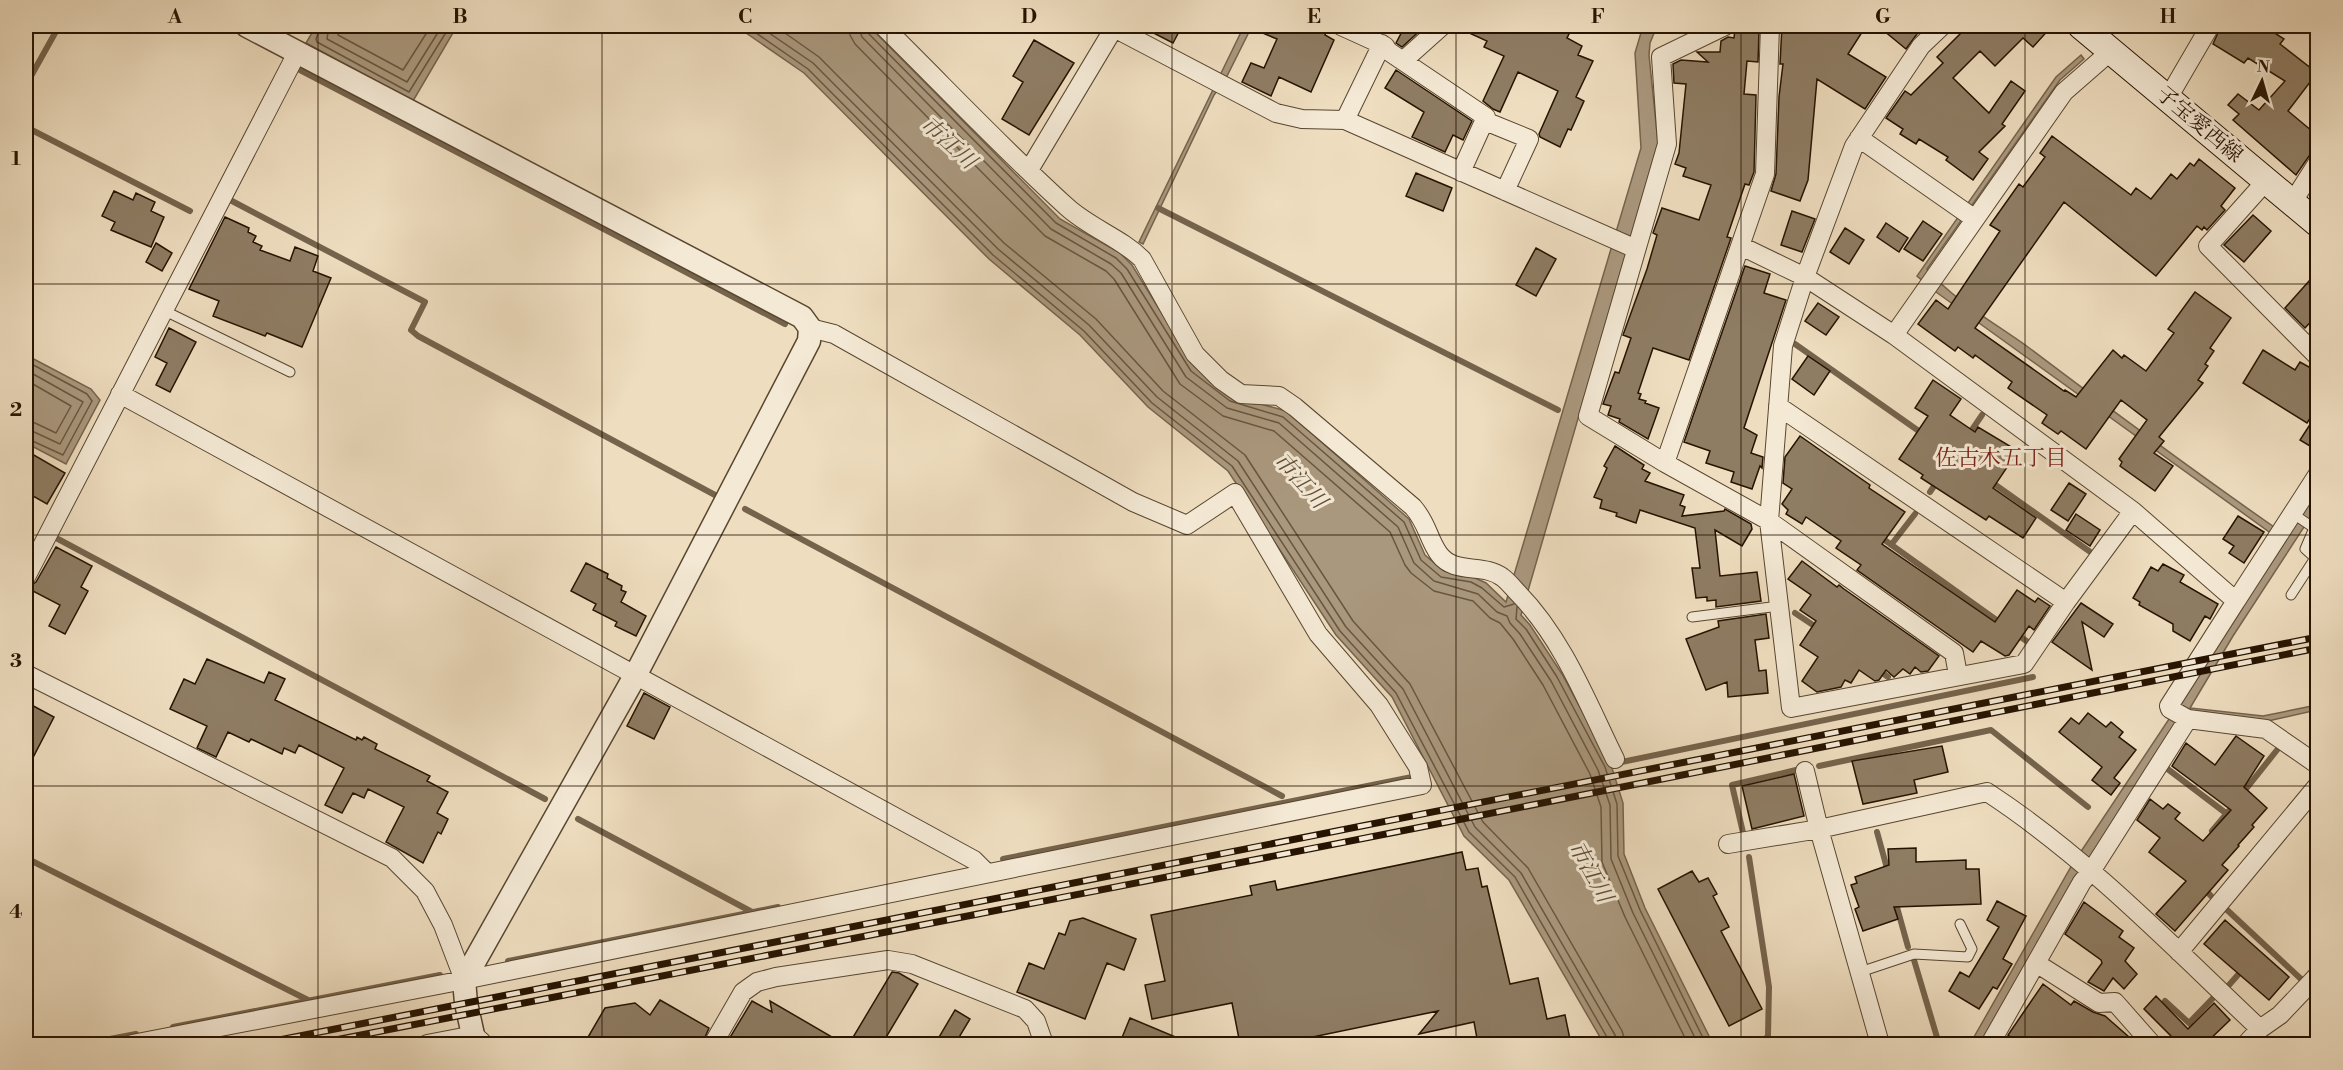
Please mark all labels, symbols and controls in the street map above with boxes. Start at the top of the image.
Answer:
text: A [167,5,183,30]
text: B [452,5,468,30]
text: C [738,5,752,30]
text: D [1021,5,1037,30]
text: E [1307,5,1321,30]
text: F [1591,5,1605,30]
text: G [1875,5,1891,30]
text: H [2160,5,2177,30]
north arrow [2232,51,2292,111]
text: N [2256,57,2271,78]
street label: 子宝愛西線 [2150,81,2248,169]
water label: 市江川 [914,111,983,176]
text: 1 [11,147,21,172]
text: 2 [10,398,22,423]
district label: 佐古木五丁目 [1935,445,2067,472]
water label: 市江川 [1268,447,1333,516]
text: 3 [10,649,22,674]
water label: 市江川 [1562,837,1619,909]
text: 4 [9,900,23,925]

